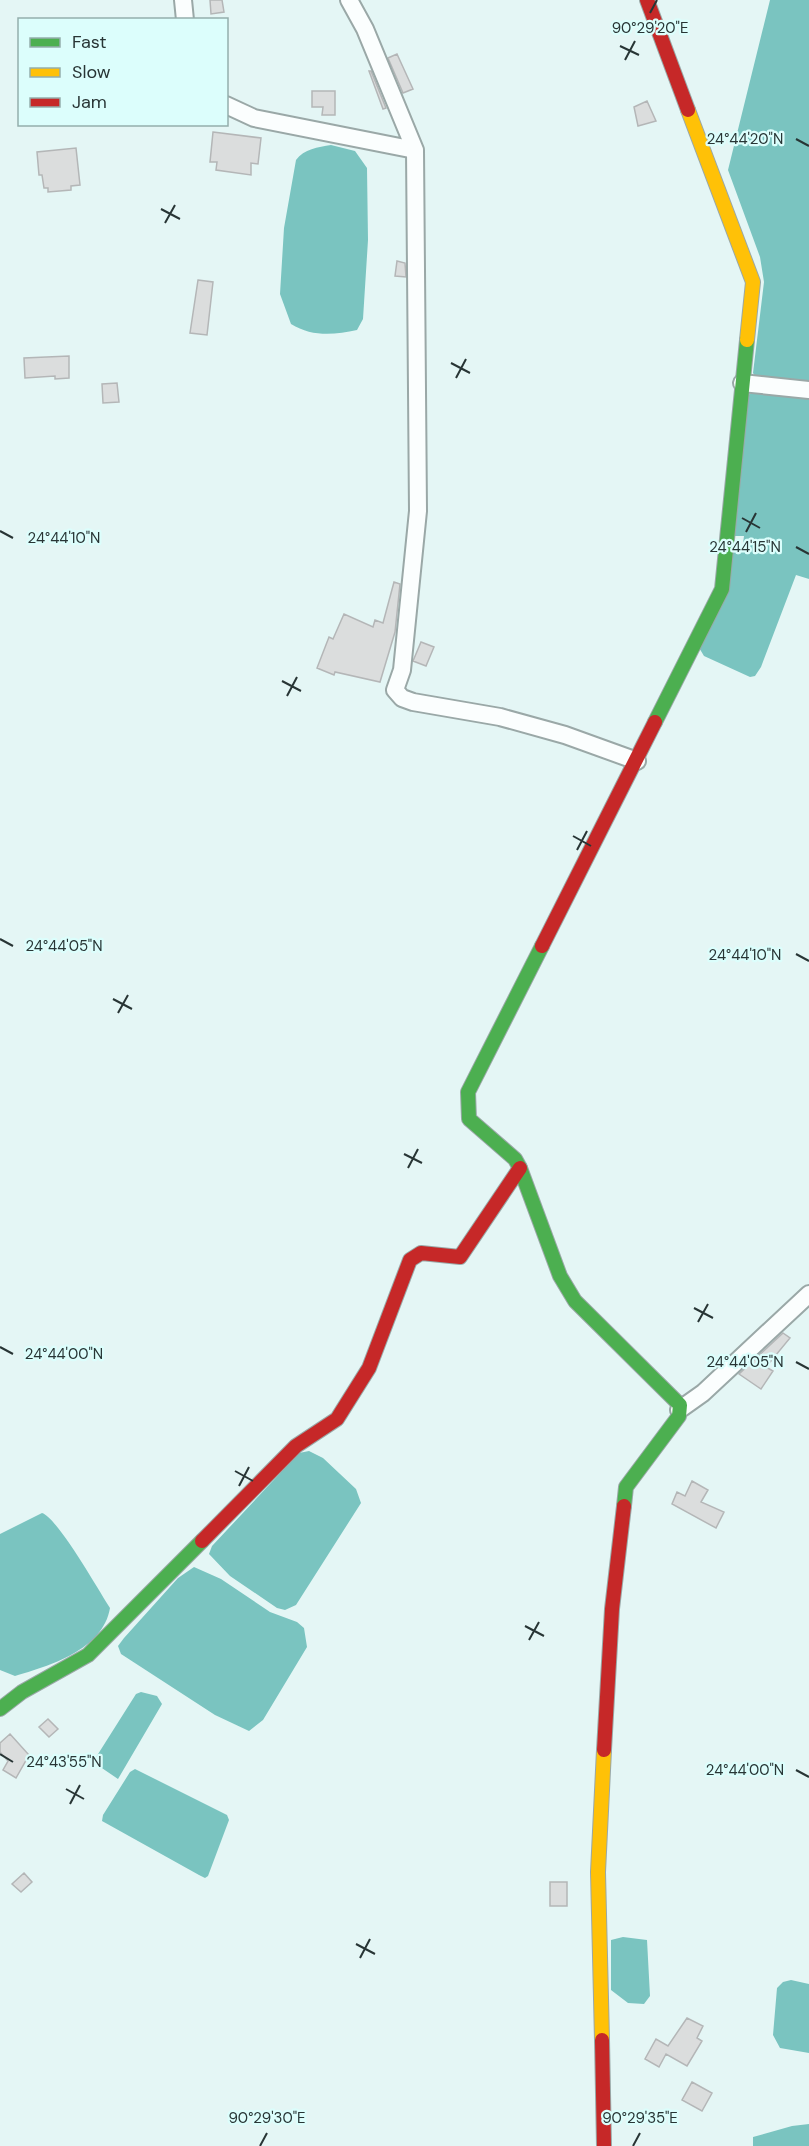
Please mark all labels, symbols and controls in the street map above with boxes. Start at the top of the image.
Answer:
legend [18,18,228,126]
text: 90°29'20"E [612,18,688,38]
text: Fast [72,30,107,54]
text: Slow [72,60,111,84]
text: Jam [72,90,107,114]
text: 24°44'20"N [707,129,783,149]
text: 24°44'10"N [28,528,100,548]
text: 24°44'15"N [709,537,781,557]
text: 24°44'05"N [25,936,103,956]
text: 24°44'10"N [709,945,781,965]
text: 24°44'00"N [25,1344,103,1364]
text: 24°44'05"N [706,1352,784,1372]
text: 24°43'55"N [26,1752,102,1772]
text: 24°44'00"N [706,1760,784,1780]
text: 90°29'30"E [228,2108,306,2128]
text: 90°29'35"E [602,2108,678,2128]

